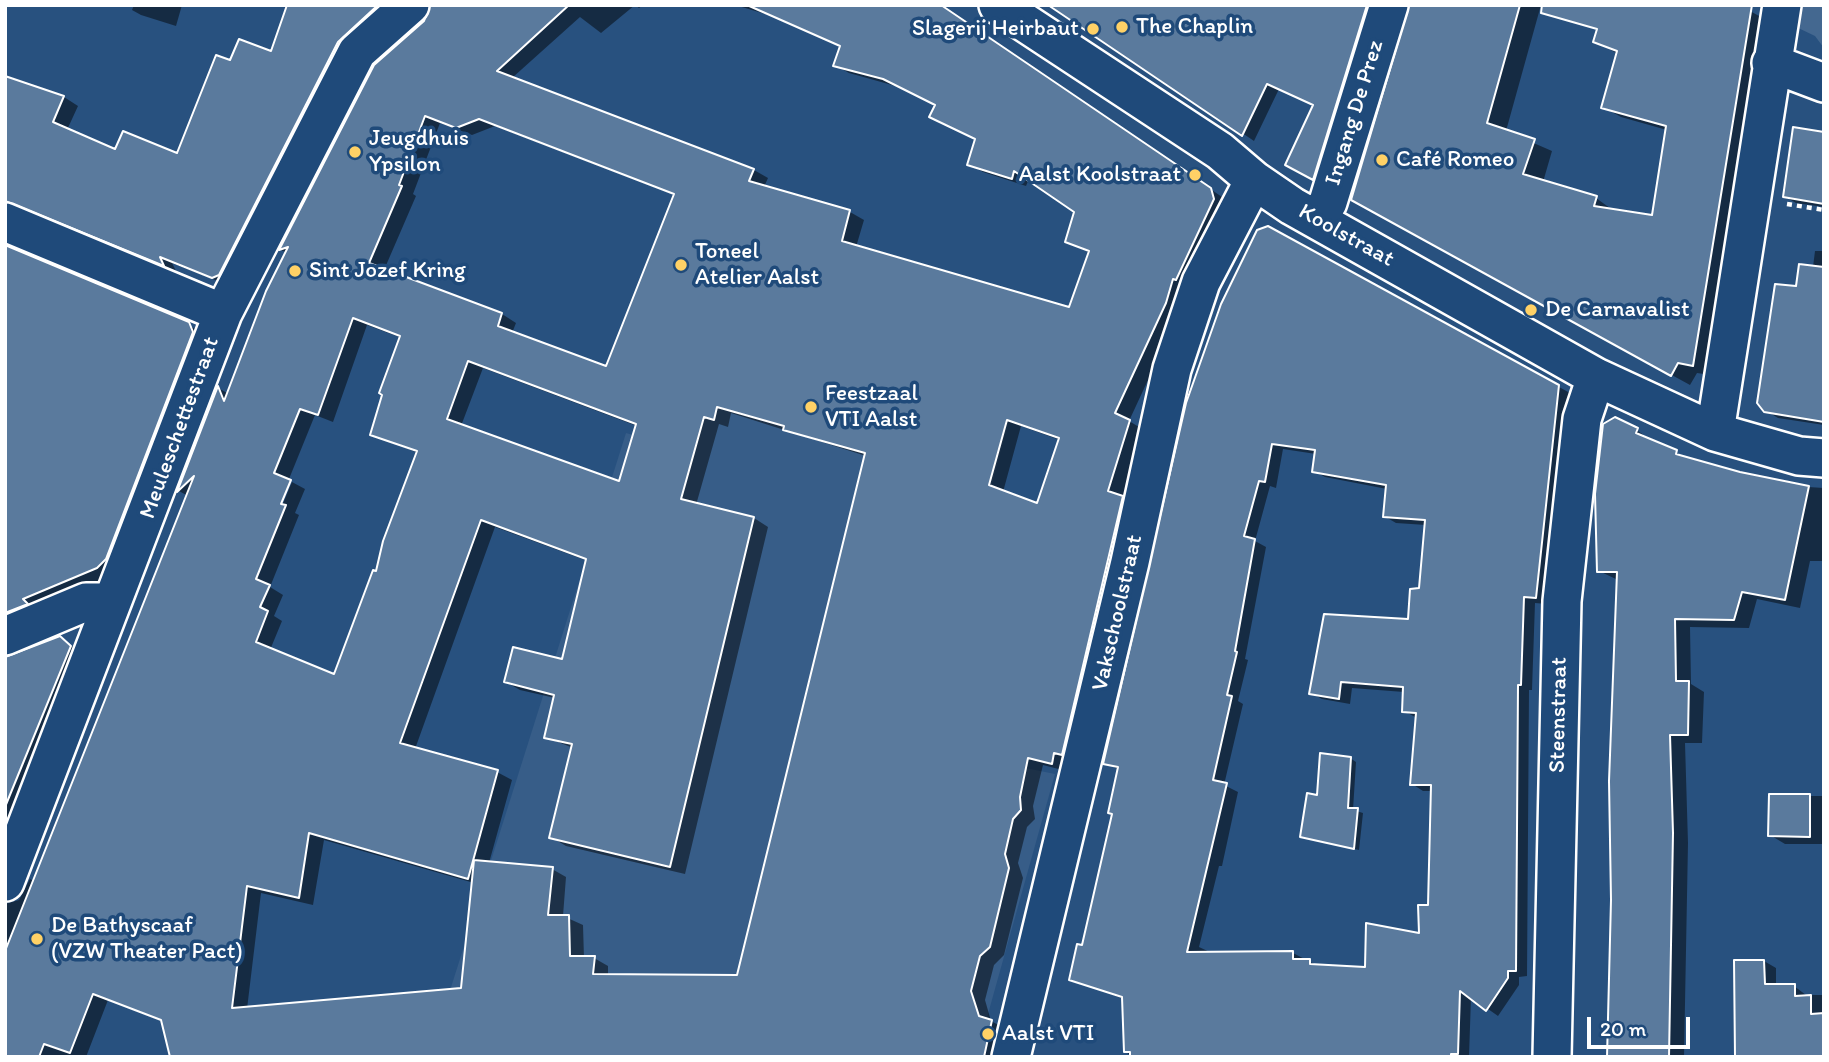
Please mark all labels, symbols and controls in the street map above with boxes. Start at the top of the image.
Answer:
place label: The Chaplin [1136,13,1253,41]
place label: Slagerij Heirbaut [912,15,1079,43]
marker: The Chaplin [1114,19,1130,35]
marker: Slagerij Heirbaut [1085,21,1101,37]
street label: Ingang De Prez [1320,37,1390,189]
place label: Jeugdhuis Ypsilon [369,125,469,179]
marker: Jeugdhuis Ypsilon [347,144,363,160]
place label: Café Romeo [1396,146,1514,174]
marker: Café Romeo [1374,152,1390,168]
place label: Aalst Koolstraat [1019,161,1181,189]
marker: Aalst Koolstraat [1187,167,1203,183]
street label: Koolstraat [1293,198,1399,274]
place label: Toneel Atelier Aalst [695,238,819,292]
place label: Sint Jozef Kring [309,257,466,285]
marker: Toneel Atelier Aalst [673,257,689,273]
marker: Sint Jozef Kring [287,263,303,279]
place label: De Carnavalist [1545,296,1690,324]
marker: De Carnavalist [1523,302,1539,318]
street label: Meuleschettestraat [134,333,226,523]
place label: Feestzaal VTI Aalst [825,380,918,434]
marker: Feestzaal VTI Aalst [803,399,819,415]
street label: Vakschoolstraat [1087,532,1149,694]
street label: Steenstraat [1544,657,1574,773]
place label: De Bathyscaaf (VZW Theater Pact) [51,912,243,966]
marker: De Bathyscaaf (VZW Theater Pact) [29,931,45,947]
scale bar [1591,1002,1694,1046]
text: 20 m [1600,1016,1646,1041]
place label: Aalst VTI [1002,1020,1094,1048]
marker: Aalst VTI [980,1026,996,1042]

